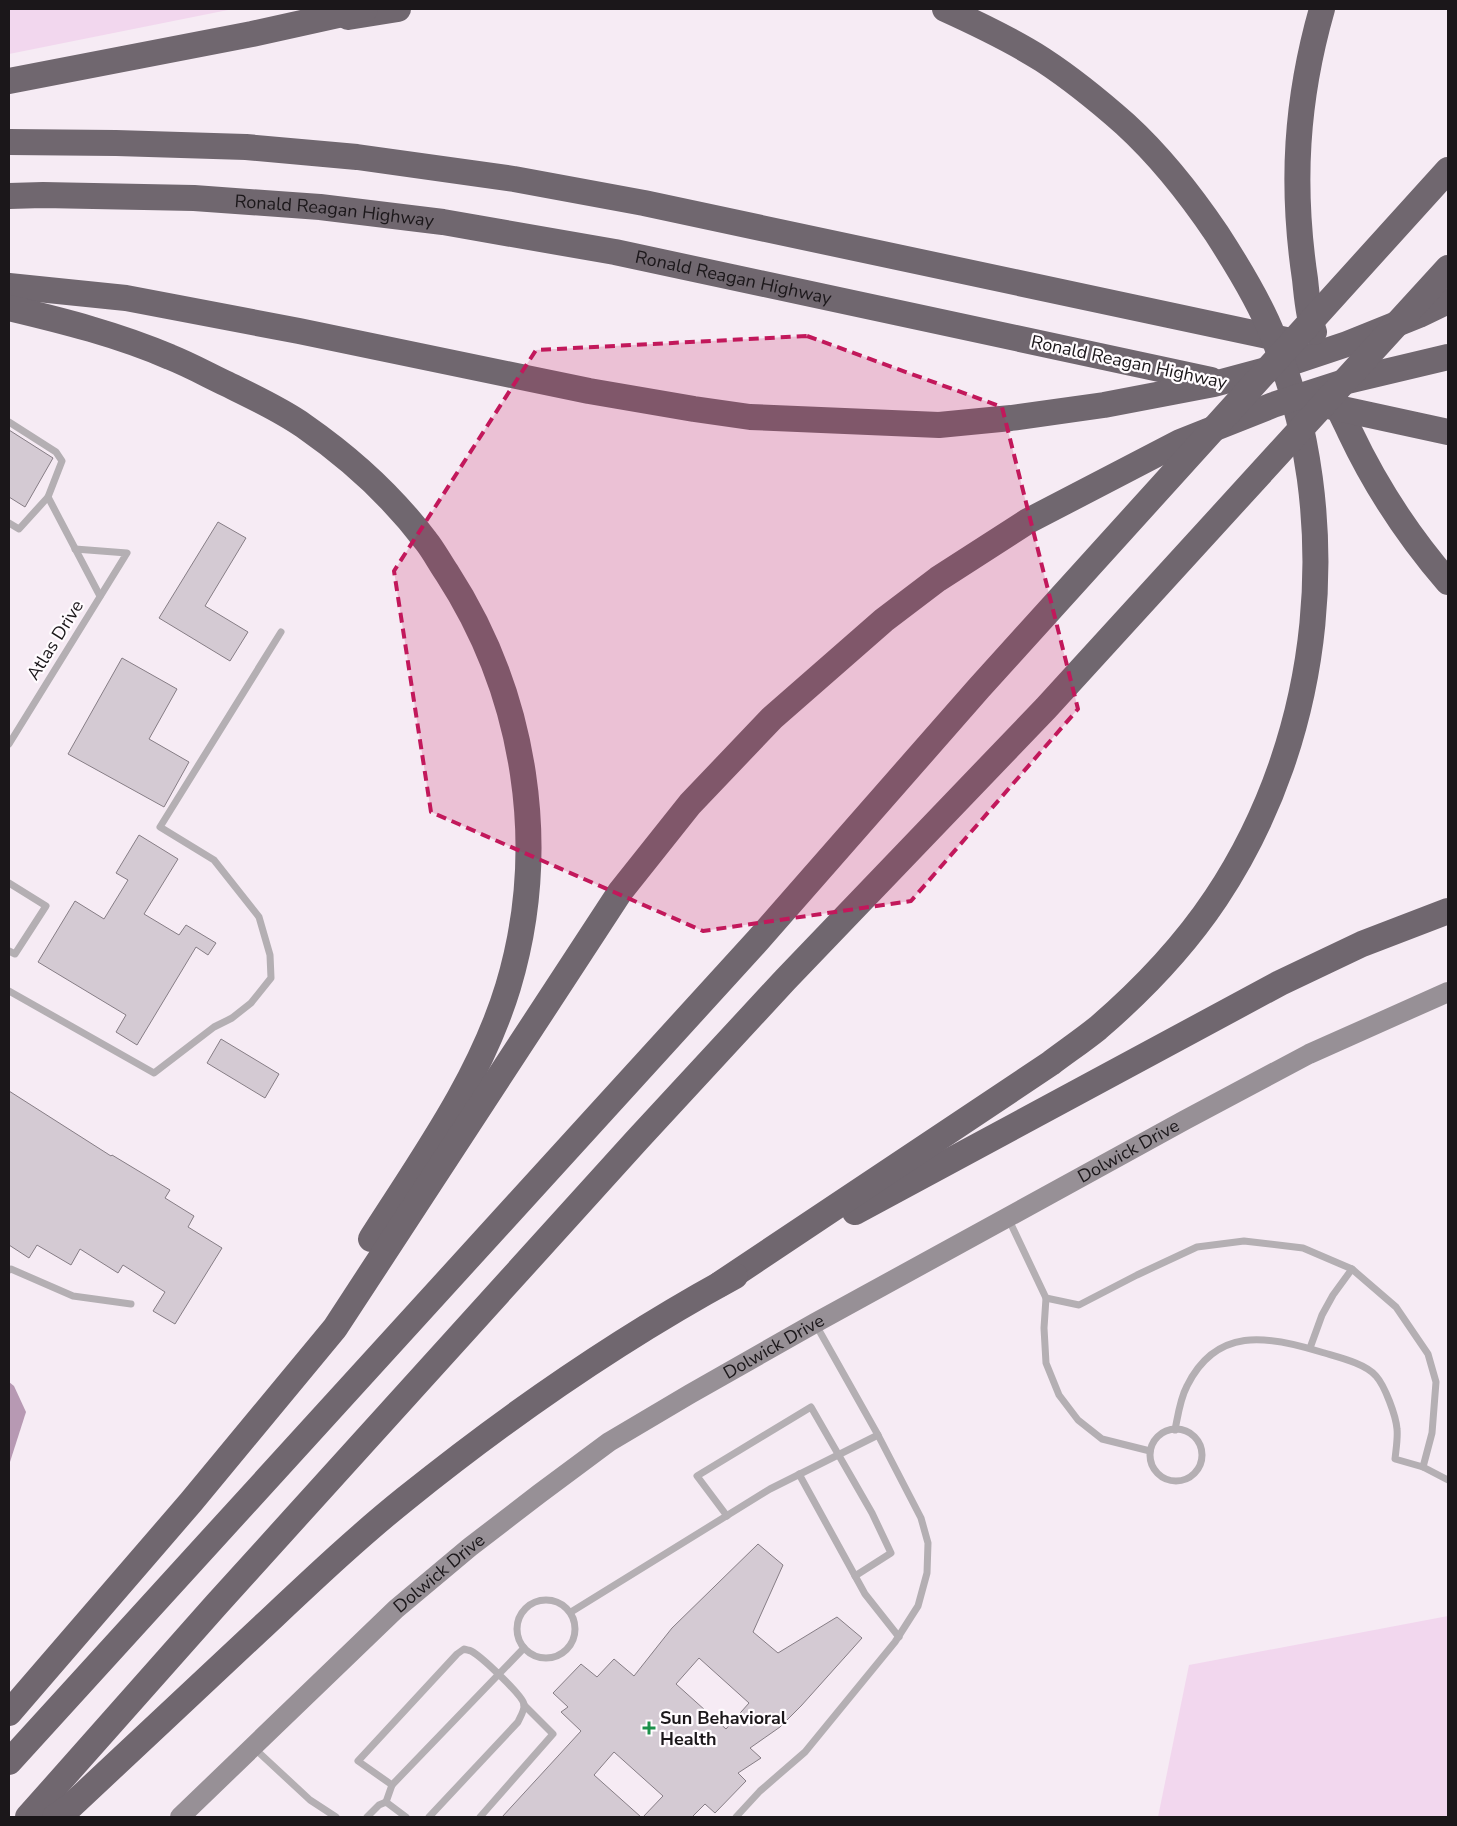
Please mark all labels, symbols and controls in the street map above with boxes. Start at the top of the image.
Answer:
street label: Ronald Reagan Highway [234,189,436,233]
street label: Ronald Reagan Highway [633,245,835,310]
street label: Ronald Reagan Highway [1029,329,1230,395]
street label: Atlas Drive [21,595,89,685]
street label: Dolwick Drive [1073,1113,1184,1189]
street label: Dolwick Drive [719,1308,828,1385]
street label: Dolwick Drive [388,1528,490,1618]
place label: Sun Behavioral Health [660,1706,787,1751]
marker: Sun Behavioral Health [642,1721,656,1735]

